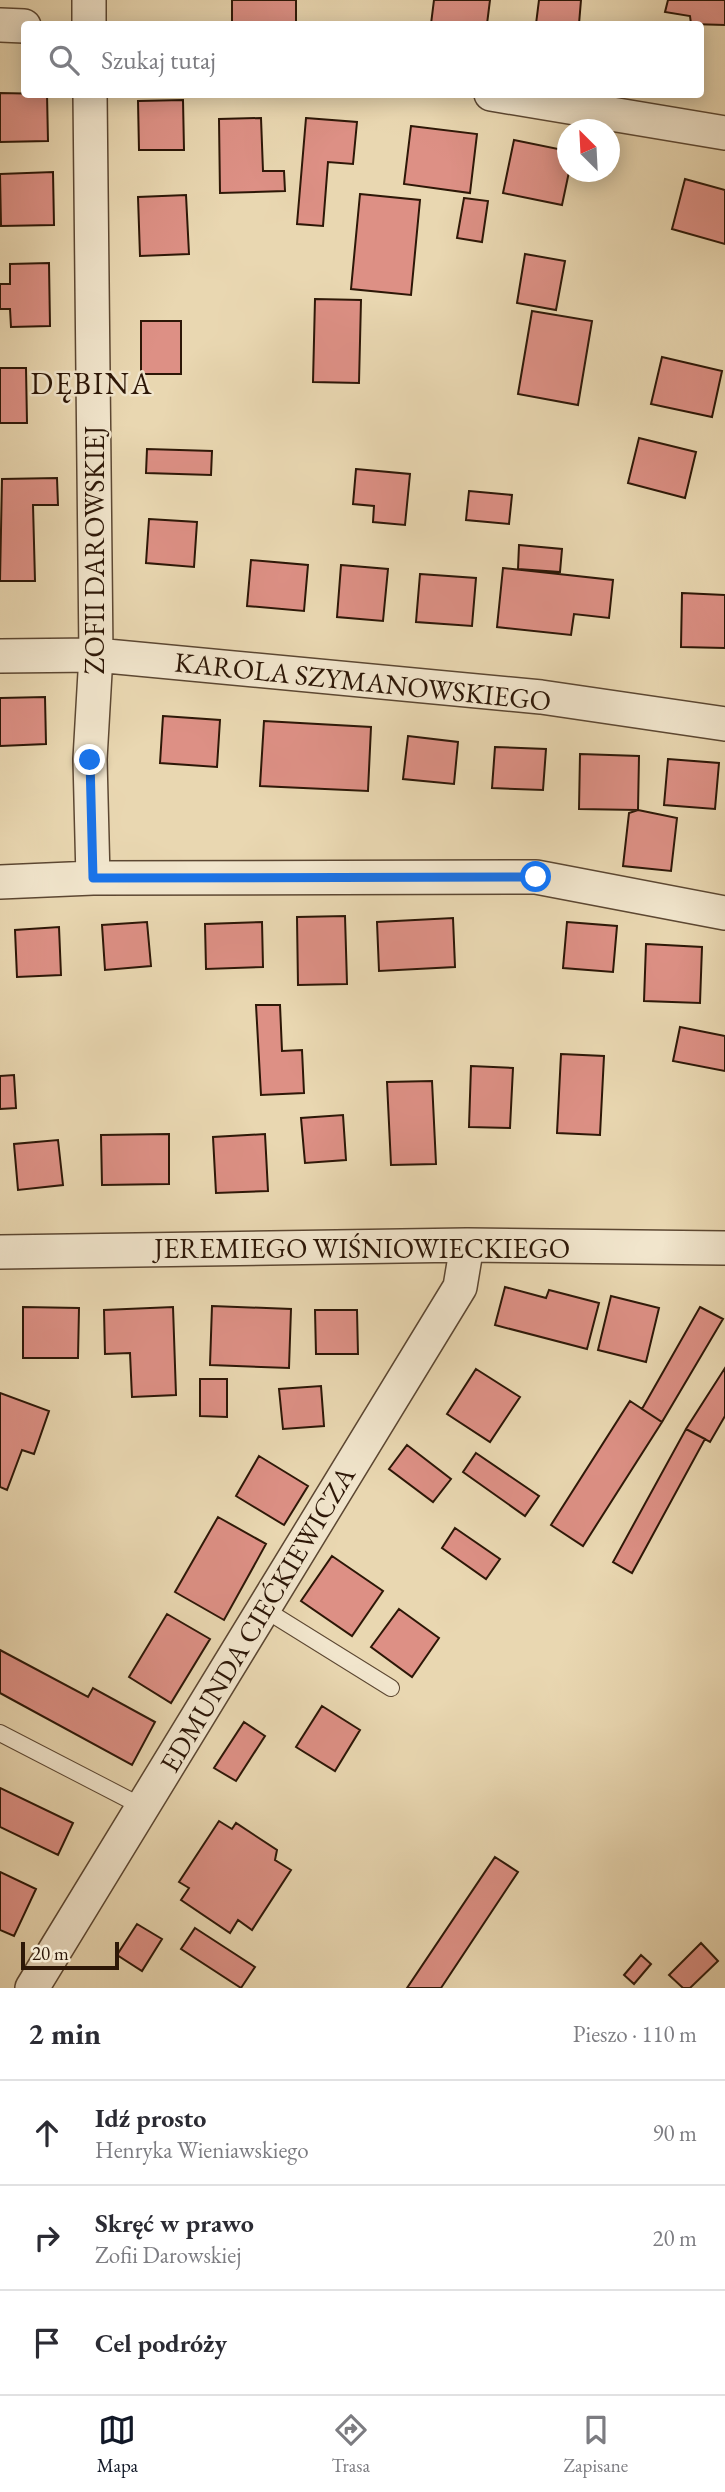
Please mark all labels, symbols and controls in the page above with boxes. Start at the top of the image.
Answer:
search box [21,21,704,98]
icon: search [45,41,83,79]
text: Szukaj tutaj [101,43,216,77]
north arrow [557,119,620,182]
district label: DĘBINA [31,364,154,403]
street label: ZOFII DAROWSKIEJ [76,426,112,674]
street label: KAROLA SZYMANOWSKIEGO [173,643,553,719]
route end [74,744,105,775]
route start [520,861,551,892]
street label: JEREMIEGO WIŚNIOWIECKIEGO [152,1230,570,1266]
street label: EDMUNDA CIEĆKIEWICZA [151,1459,363,1779]
scale bar [21,1939,119,1971]
text: 20 m [32,1941,69,1966]
text: 2 min [28,2014,101,2053]
text: Pieszo · 110 m [573,2019,697,2049]
text: Idź prosto [95,2101,206,2135]
icon: ahead [28,2114,66,2152]
text: 90 m [652,2118,697,2148]
text: Henryka Wieniawskiego [95,2135,309,2165]
text: Skręć w prawo [95,2206,254,2240]
icon: right [28,2219,66,2257]
text: 20 m [652,2223,697,2253]
text: Zofii Darowskiej [95,2240,241,2270]
icon: arrive [28,2324,66,2362]
text: Cel podróży [95,2326,227,2360]
tab: Mapa [97,2411,138,2478]
tab: Trasa [332,2411,370,2478]
tab: Zapisane [564,2411,628,2478]

